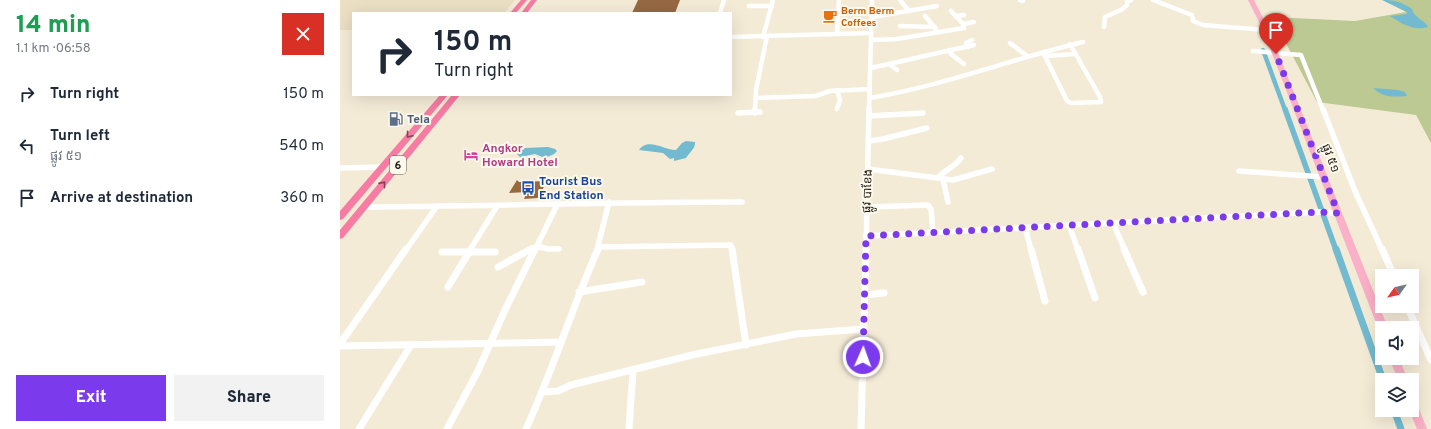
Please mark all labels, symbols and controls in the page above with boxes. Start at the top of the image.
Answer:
place label: Berm Berm Coffees [841,5,894,30]
cafe icon: Berm Berm Coffees [822,8,838,24]
text: 14 min [16,11,90,41]
button: close [282,13,324,55]
pin [1259,13,1293,54]
icon: arrive [1265,19,1287,41]
text: 150 m [434,25,512,61]
icon: right [368,28,420,80]
text: 1.1 km · 06:58 [16,41,91,57]
text: Turn right [434,60,514,83]
icon: right [16,83,38,105]
text: Turn right [50,85,119,104]
text: 150 m [283,85,324,104]
fuel station icon: Tela [388,111,404,127]
place label: Tela [407,112,430,128]
text: Turn left [50,127,110,146]
one-way arrow [407,131,414,138]
icon: left [16,135,38,157]
text: 540 m [279,137,324,156]
place label: Angkor Howard Hotel [482,141,558,171]
street label: ផ្លូវ ៥១ [1316,142,1343,176]
hotel icon: Angkor Howard Hotel [463,147,479,163]
text: ផ្លូវ ៥១ [50,149,82,165]
road number: 6 [390,156,406,174]
street label: ផ្លូវ បាខែង [859,169,878,213]
place label: Tourist Bus End Station [539,174,604,204]
bus stop icon: Tourist Bus End Station [520,180,536,196]
one-way arrow [378,181,385,189]
icon: arrive [16,187,38,209]
text: Arrive at destination [50,189,193,208]
text: 360 m [280,189,324,208]
north arrow [1375,269,1419,313]
map controls [1375,269,1419,417]
button: sound [1375,321,1419,365]
position arrow [842,336,884,378]
button: layers [1375,373,1419,417]
button: Exit [16,375,166,421]
button: Share [174,375,324,421]

